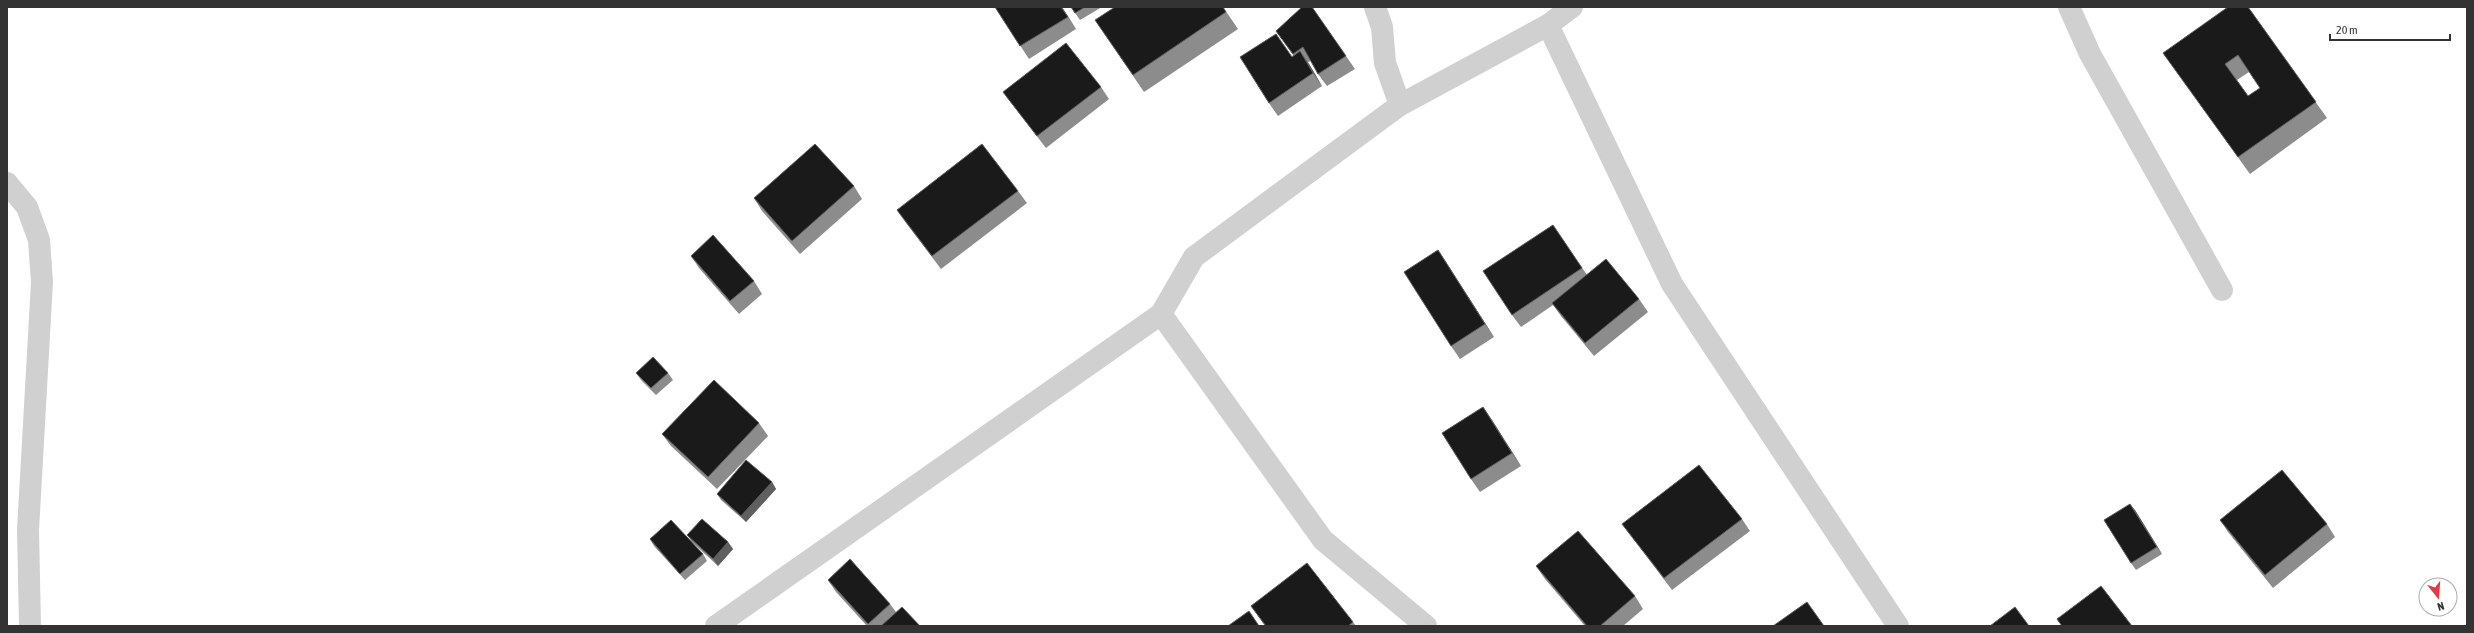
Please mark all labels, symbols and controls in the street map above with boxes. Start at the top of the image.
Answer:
scale bar [2330,16,2450,42]
text: 20 m [2336,23,2358,37]
north arrow [2418,577,2458,617]
text: N [2436,600,2446,613]

